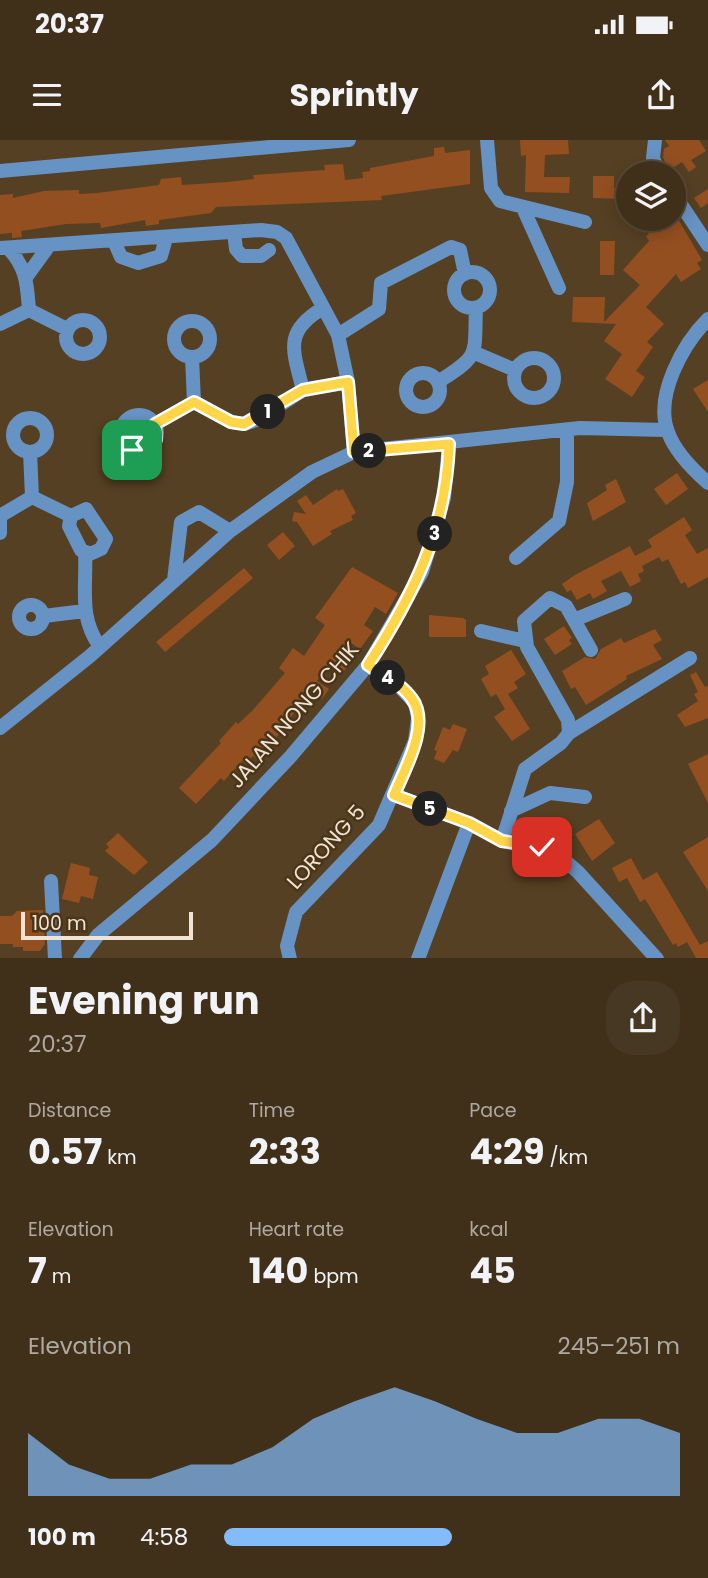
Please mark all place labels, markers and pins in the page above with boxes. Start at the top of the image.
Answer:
pin: 1 [250,394,286,430]
pin [102,420,162,480]
pin: 2 [352,434,386,468]
pin: 3 [418,516,452,552]
pin: 4 [370,660,406,696]
pin: 5 [412,792,448,826]
pin [512,817,572,877]

